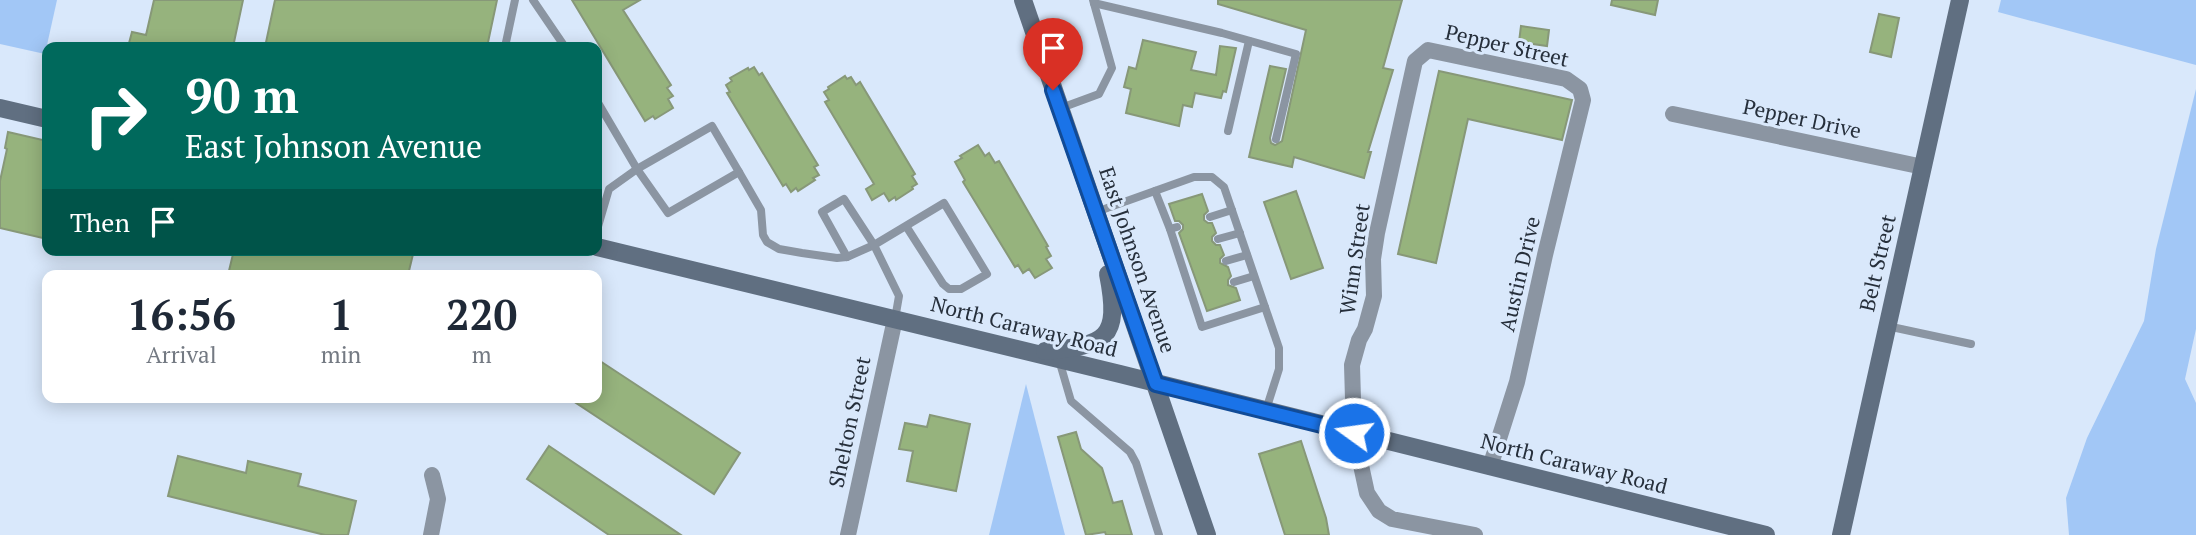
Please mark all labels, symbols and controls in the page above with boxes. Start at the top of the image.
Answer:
street label: Pepper Street [1443,17,1572,73]
pin [1023,18,1083,90]
icon: arrive [1034,29,1072,67]
text: 90 m [185,62,299,127]
icon: right [70,70,161,161]
street label: Pepper Drive [1741,92,1864,144]
text: East Johnson Avenue [185,125,482,167]
street label: East Johnson Avenue [1093,163,1183,356]
street label: Winn Street [1332,201,1376,316]
icon: arrive [144,203,182,241]
text: Then [70,205,130,239]
street label: Belt Street [1852,211,1902,314]
street label: Austin Drive [1492,213,1546,334]
text: 16:56 [127,286,236,342]
text: 1 [329,286,353,342]
text: 220 [446,286,517,342]
street label: North Caraway Road [928,289,1121,363]
text: Arrival [146,339,217,370]
text: min [321,339,361,370]
text: m [472,339,492,370]
street label: Shelton Street [821,353,877,490]
position arrow [1317,396,1391,470]
street label: North Caraway Road [1478,426,1671,500]

